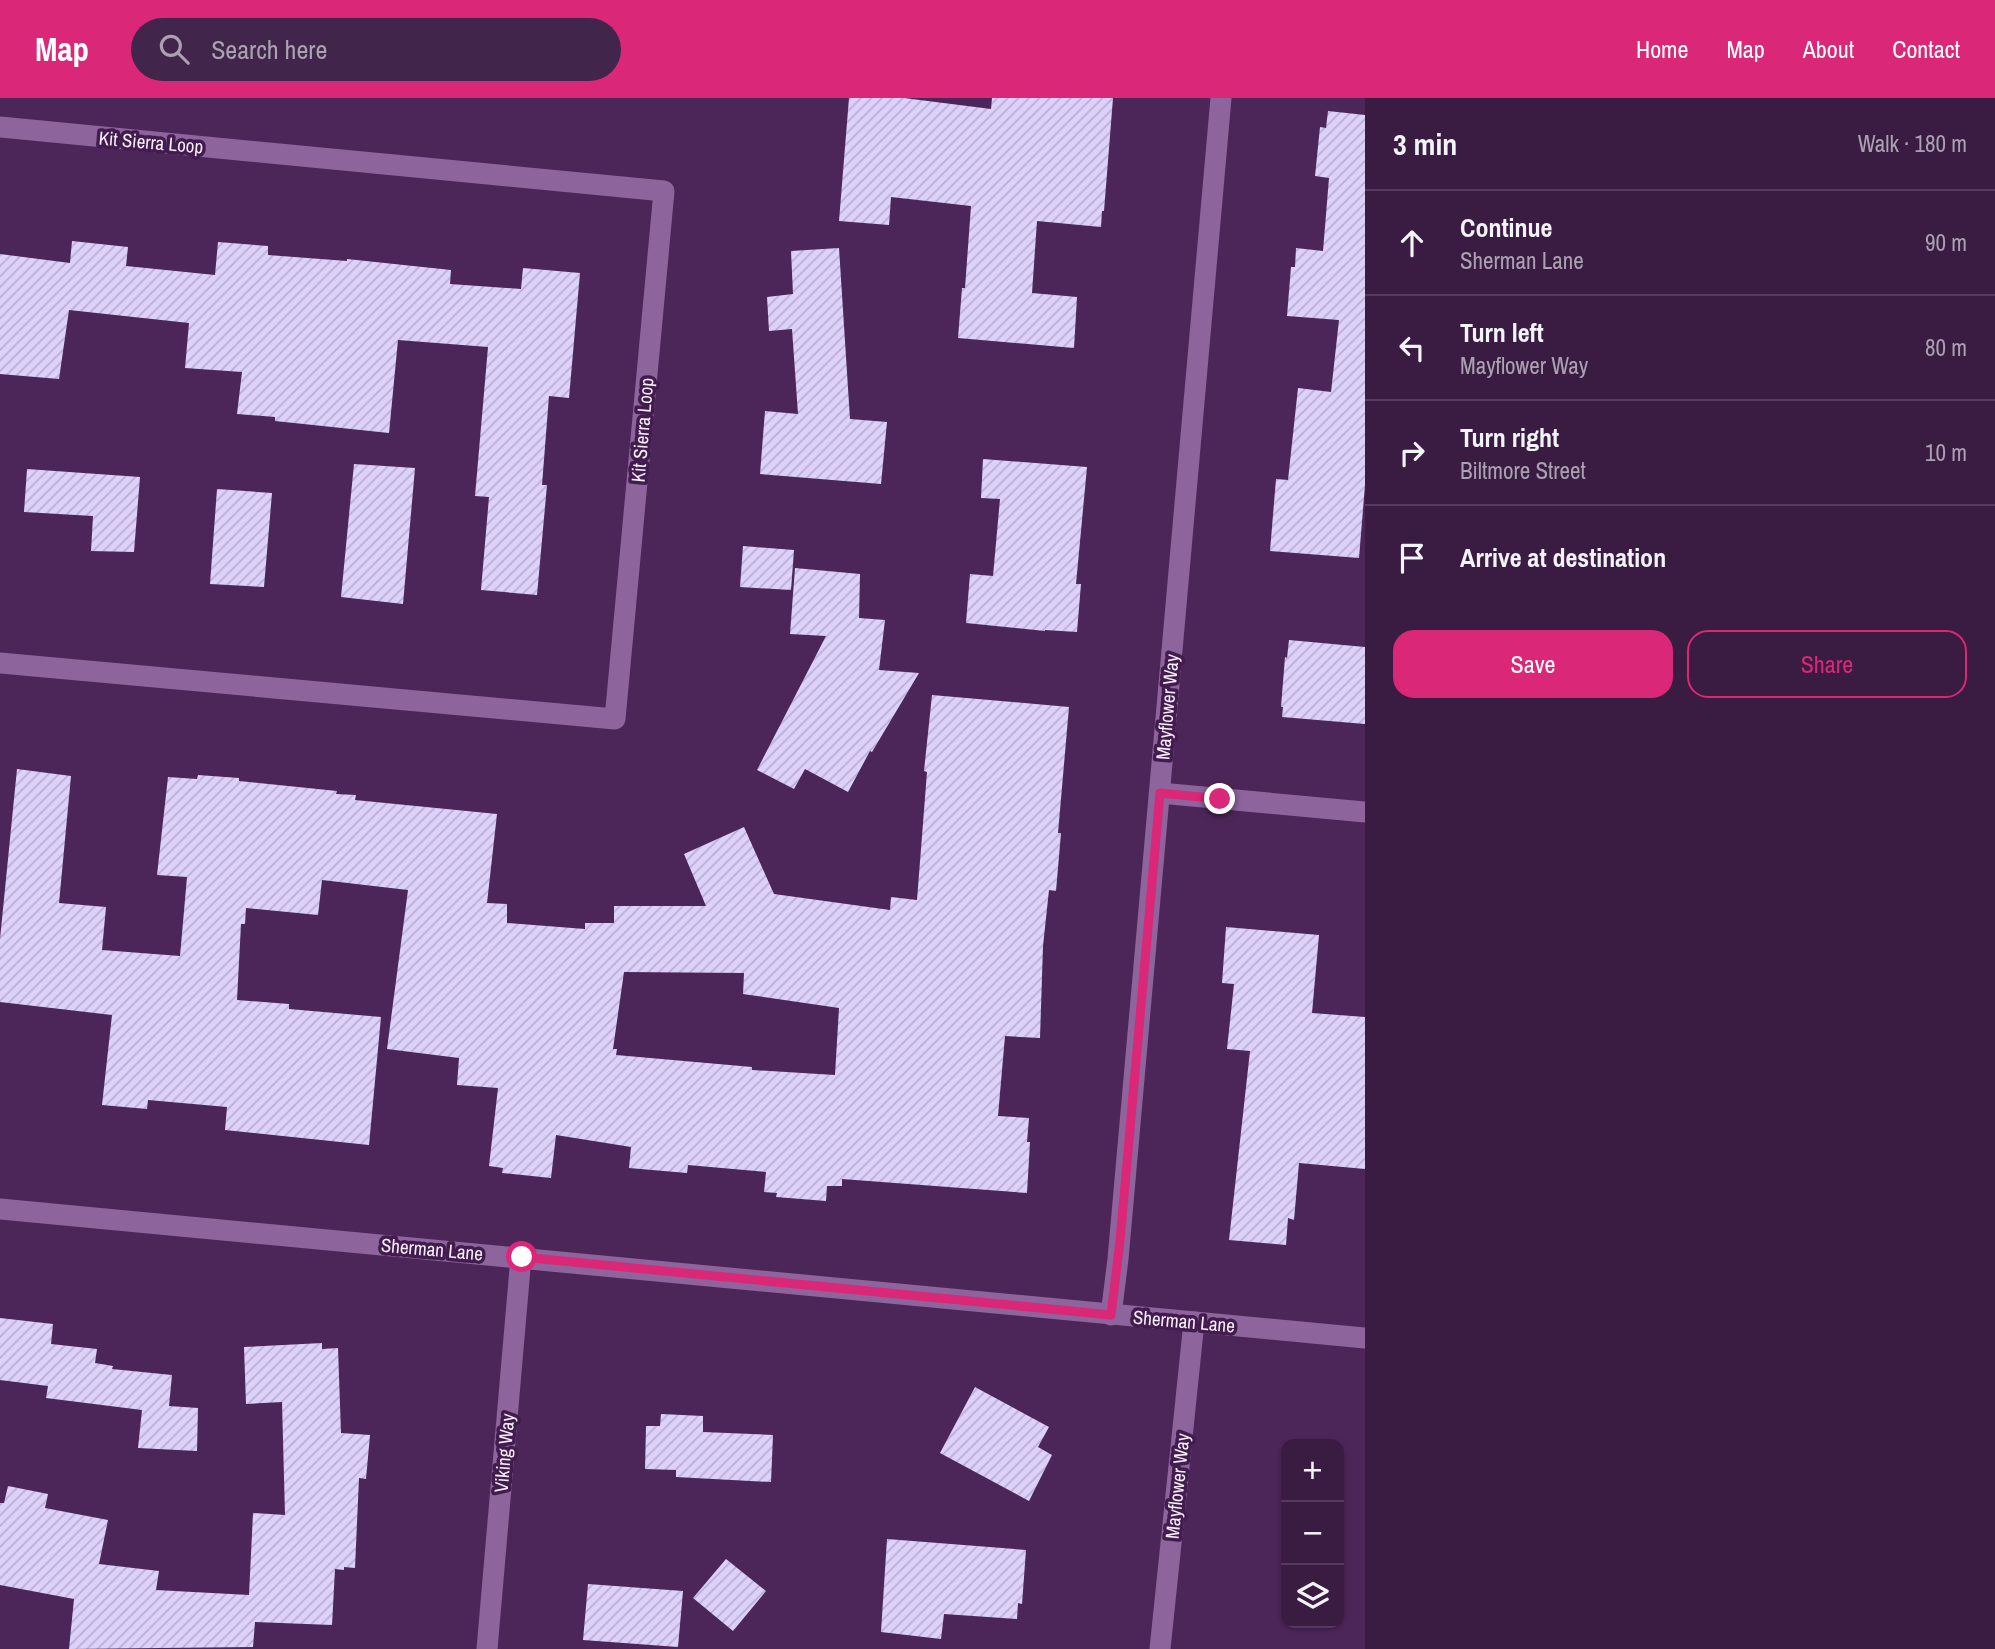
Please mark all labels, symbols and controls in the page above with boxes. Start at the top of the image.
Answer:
search box [131,18,621,81]
text: Map [35,27,89,71]
icon: search [155,30,193,68]
text: Search here [211,32,327,67]
text: Home [1636,33,1688,65]
text: Map [1726,33,1765,65]
text: About [1803,33,1854,65]
text: Contact [1892,33,1960,65]
street label: Kit Sierra Loop [98,124,204,160]
text: 3 min [1393,124,1457,164]
text: Walk · 180 m [1858,128,1967,159]
text: Continue [1460,210,1552,245]
icon: ahead [1393,224,1431,262]
text: 90 m [1925,227,1967,258]
text: Sherman Lane [1460,245,1584,276]
text: Turn left [1460,315,1544,350]
icon: left [1393,329,1431,367]
text: 80 m [1925,332,1967,363]
text: Mayflower Way [1460,350,1588,381]
street label: Kit Sierra Loop [624,377,660,483]
text: Turn right [1460,420,1559,455]
icon: right [1393,434,1431,472]
text: 10 m [1925,437,1967,468]
text: Biltmore Street [1460,455,1586,486]
icon: arrive [1393,539,1431,577]
text: Arrive at destination [1460,540,1666,575]
button: Save [1393,630,1673,698]
button: Share [1687,630,1967,698]
street label: Mayflower Way [1149,653,1185,761]
route end [1204,783,1235,814]
street label: Sherman Lane [380,1232,484,1266]
route start [506,1241,537,1272]
street label: Sherman Lane [1132,1304,1236,1338]
street label: Viking Way [488,1412,520,1493]
street label: Mayflower Way [1159,1432,1195,1540]
map controls [1281,1439,1344,1628]
button: + [1281,1439,1344,1502]
button: − [1281,1502,1344,1565]
button: layers [1281,1565,1344,1628]

